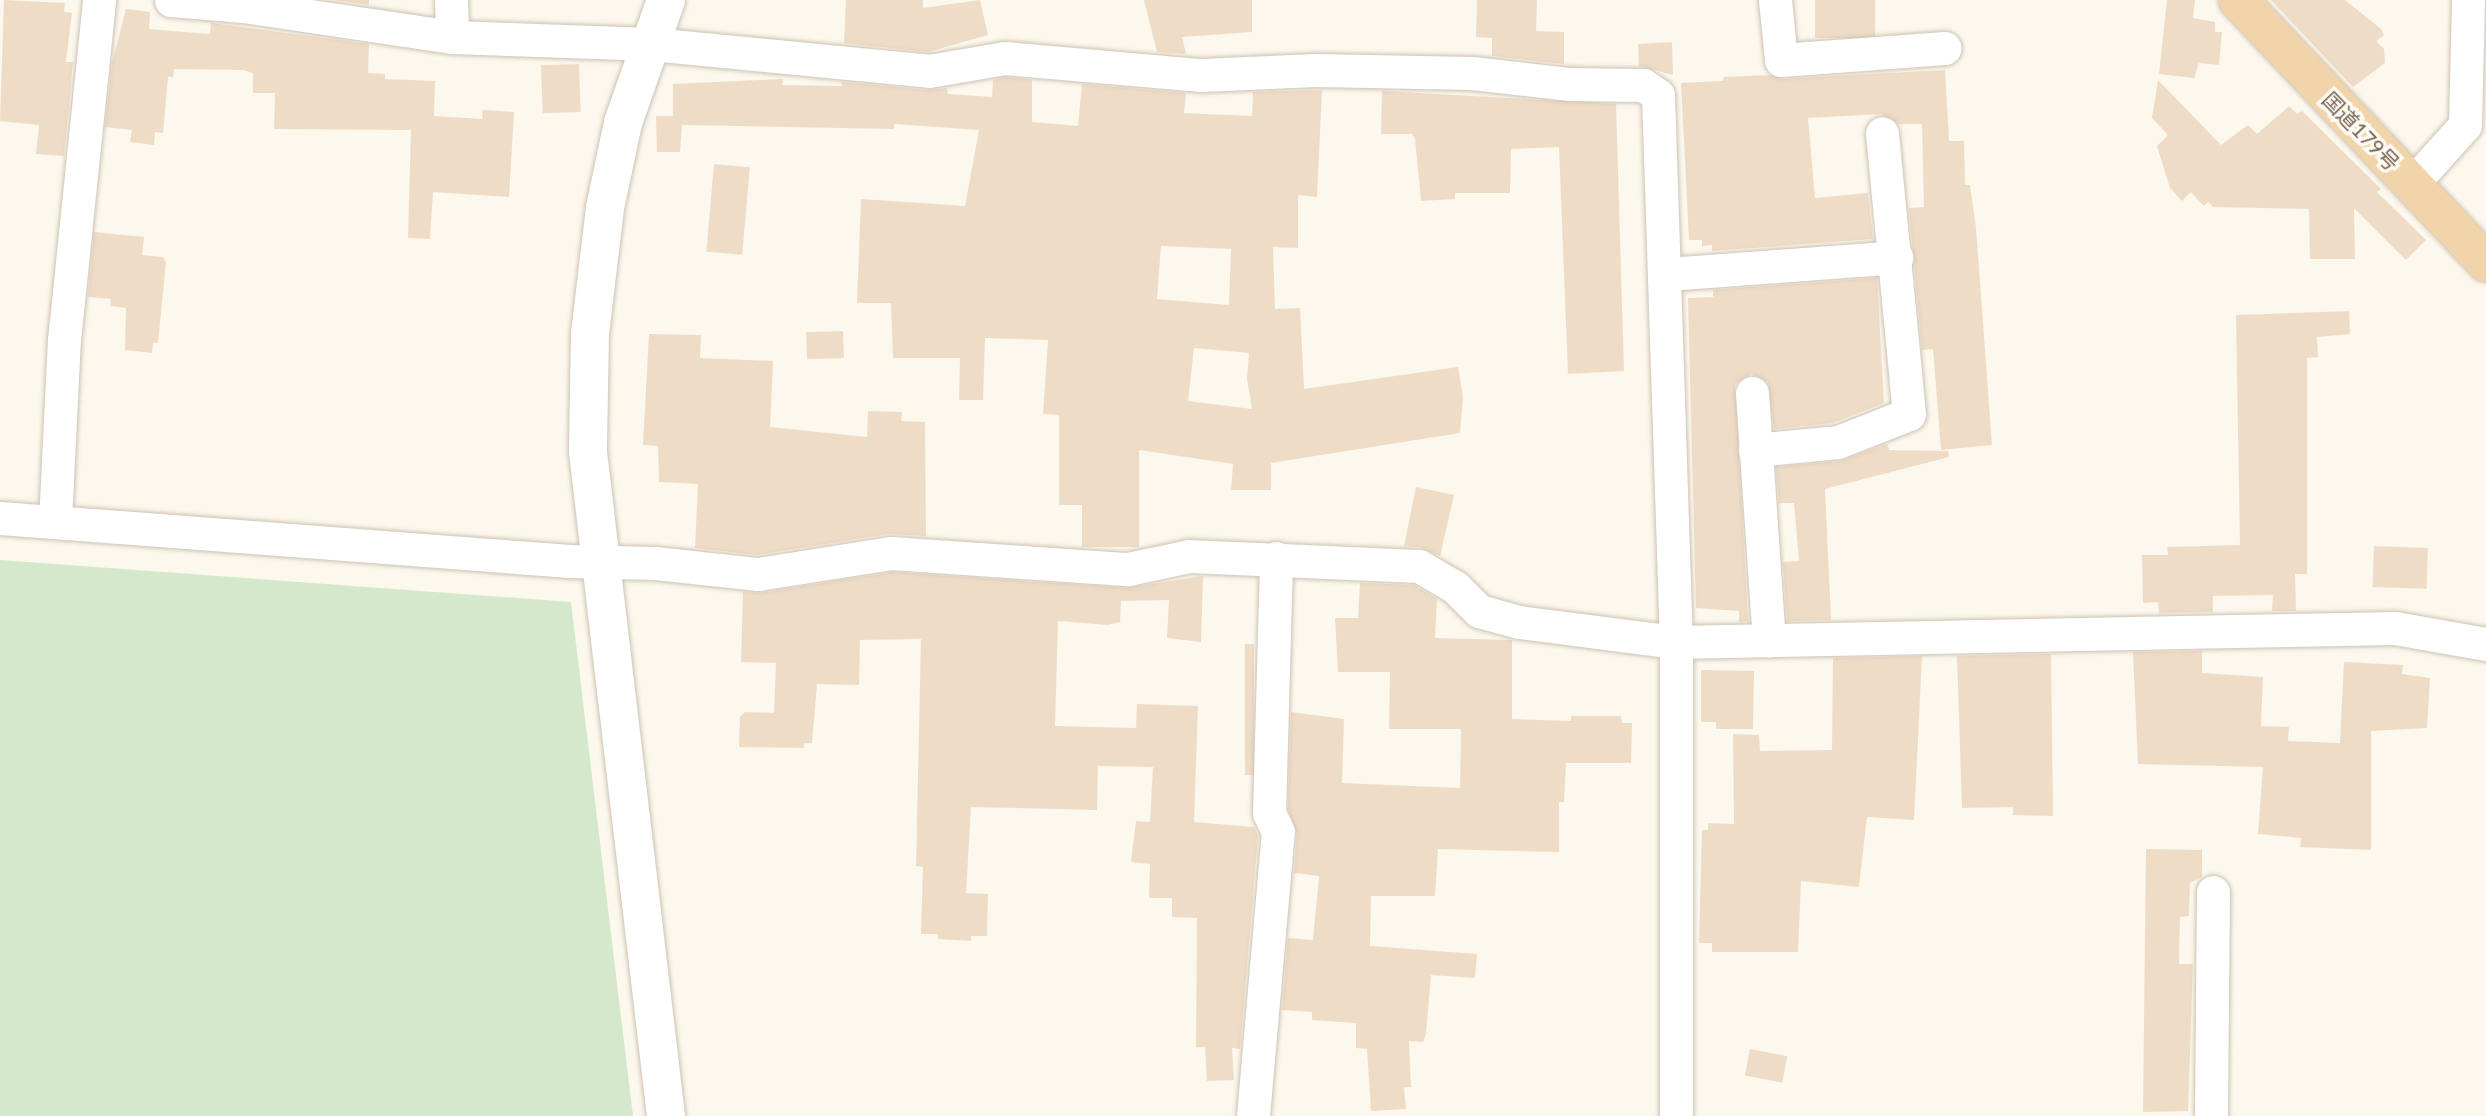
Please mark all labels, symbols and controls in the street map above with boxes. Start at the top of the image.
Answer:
street label: 国道179号 [2317,86,2405,176]

